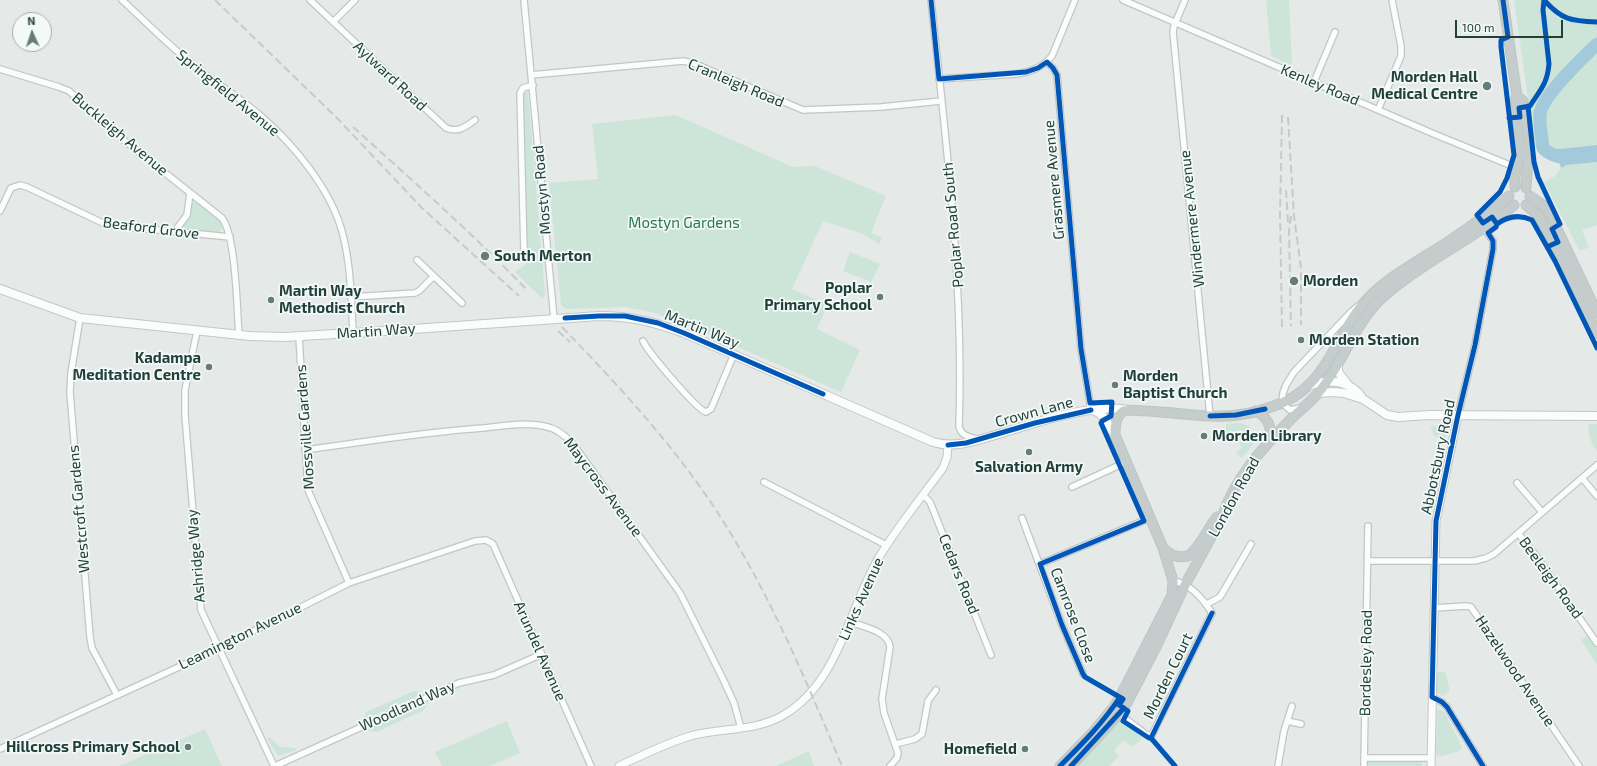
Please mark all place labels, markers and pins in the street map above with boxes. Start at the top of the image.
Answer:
place label: Morden Hall Medical Centre [1371,68,1478,103]
marker: Morden Hall Medical Centre [1481,80,1493,92]
place label: South Merton [494,247,592,265]
marker: South Merton [479,250,491,262]
place label: Morden [1303,272,1358,290]
marker: Morden [1288,275,1300,287]
place label: Poplar Primary School [764,279,872,314]
place label: Martin Way Methodist Church [279,282,405,317]
marker: Poplar Primary School [875,292,885,302]
marker: Martin Way Methodist Church [266,295,276,305]
place label: Morden Station [1309,331,1419,349]
marker: Morden Station [1296,335,1306,345]
place label: Kadampa Meditation Centre [72,349,201,384]
marker: Kadampa Meditation Centre [204,362,214,372]
place label: Morden Baptist Church [1123,367,1227,402]
marker: Morden Baptist Church [1110,380,1120,390]
place label: Morden Library [1212,427,1321,445]
marker: Morden Library [1199,431,1209,441]
marker: Salvation Army [1024,447,1034,457]
place label: Salvation Army [975,458,1083,476]
place label: Hillcross Primary School [6,738,180,756]
place label: Homefield [944,740,1017,758]
marker: Hillcross Primary School [183,742,193,752]
marker: Homefield [1020,744,1030,754]

